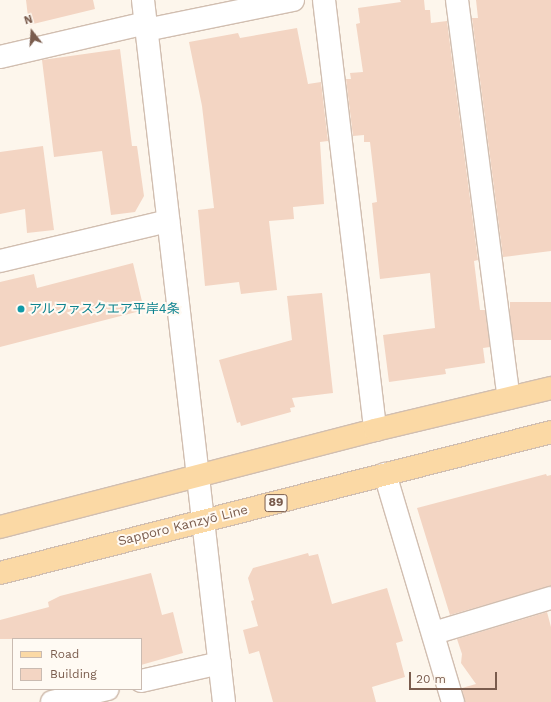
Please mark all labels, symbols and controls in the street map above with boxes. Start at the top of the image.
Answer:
north arrow [12,12,52,52]
text: N [23,13,34,27]
place label: アルファスクエア平岸4条 [29,301,180,317]
marker: アルファスクエア平岸4条 [16,304,26,314]
road number: 89 [264,493,288,513]
street label: Sapporo Kanzyō Line [116,502,250,550]
legend [12,638,142,690]
text: Road [50,647,79,661]
scale bar [411,664,499,690]
text: Building [50,667,97,681]
text: 20 m [416,672,446,686]

